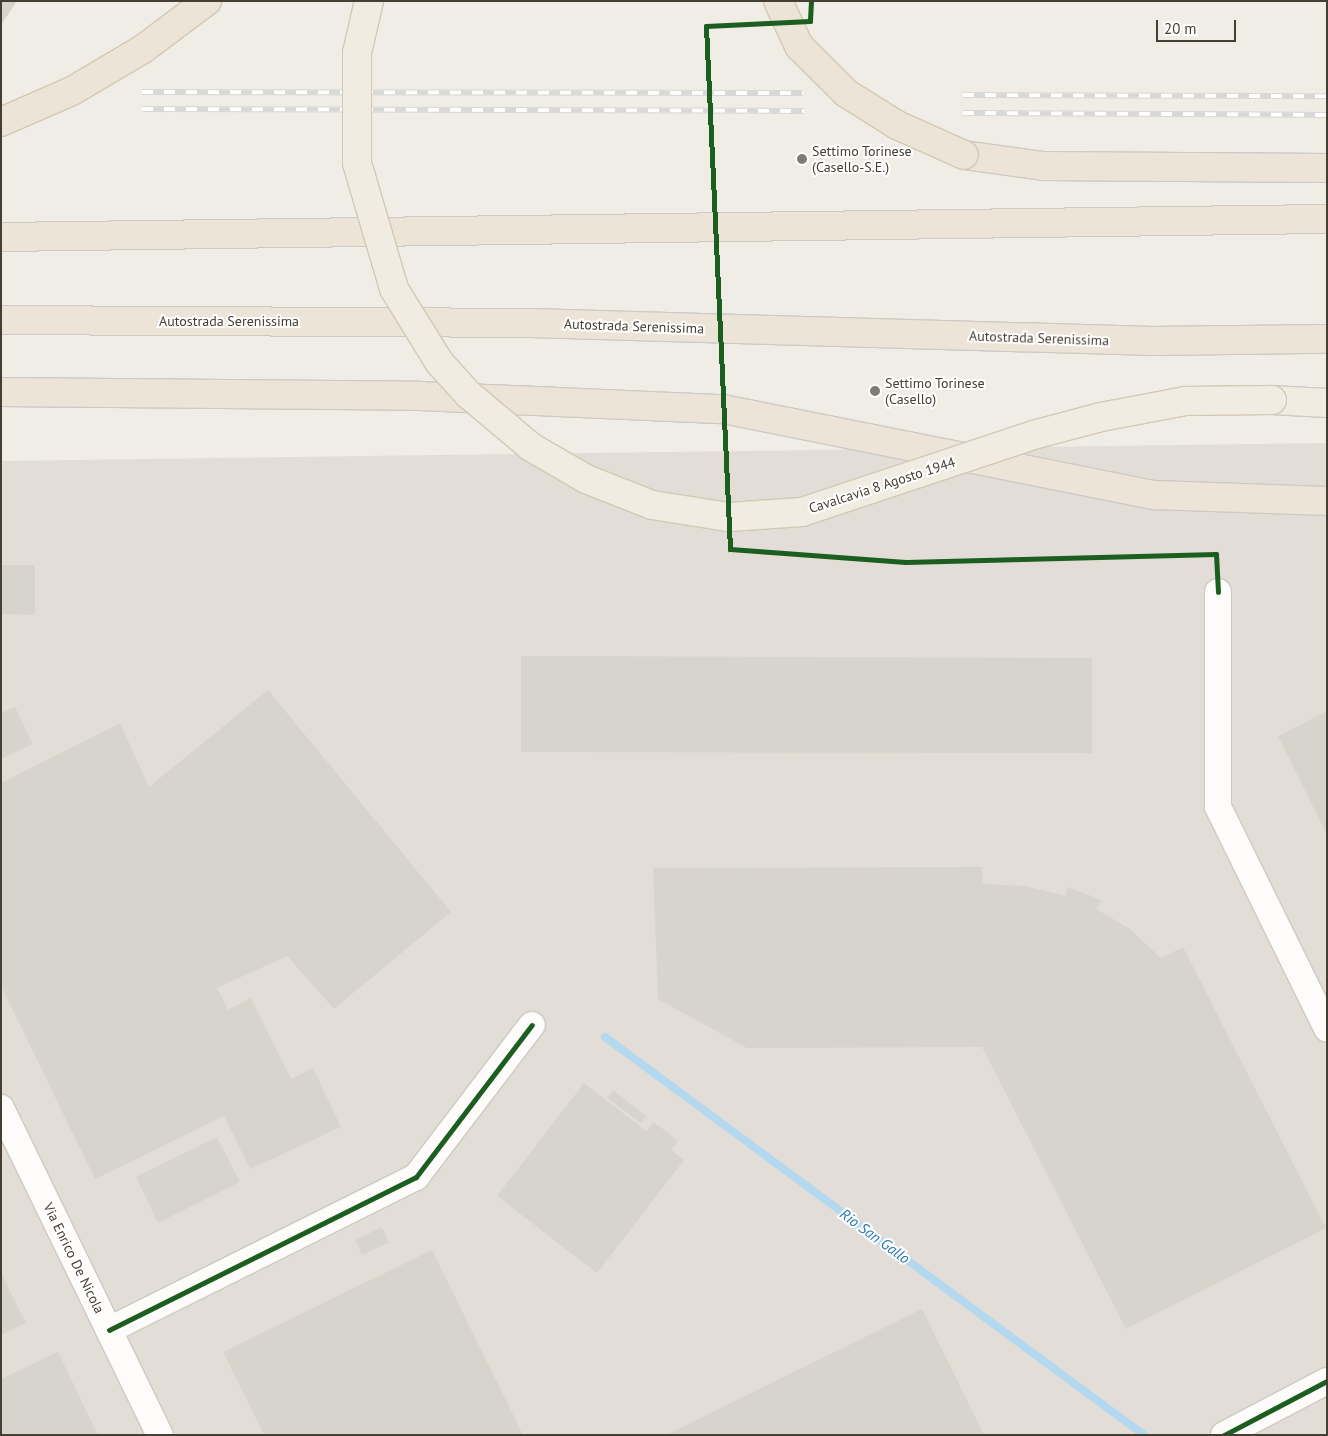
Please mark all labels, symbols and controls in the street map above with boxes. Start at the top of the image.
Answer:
scale bar [1158,10,1238,42]
text: 20 m [1164,19,1197,38]
place label: Settimo Torinese (Casello-S.E.) [812,143,912,176]
marker: Settimo Torinese (Casello-S.E.) [796,153,808,165]
street label: Autostrada Serenissima [159,313,299,329]
street label: Autostrada Serenissima [564,315,704,337]
street label: Autostrada Serenissima [969,327,1109,349]
place label: Settimo Torinese (Casello) [885,375,985,408]
marker: Settimo Torinese (Casello) [869,385,881,397]
street label: Cavalcavia 8 Agosto 1944 [806,453,958,517]
street label: Via Enrico De Nicola [40,1200,108,1316]
water label: Rio San Gallo [837,1205,913,1267]

